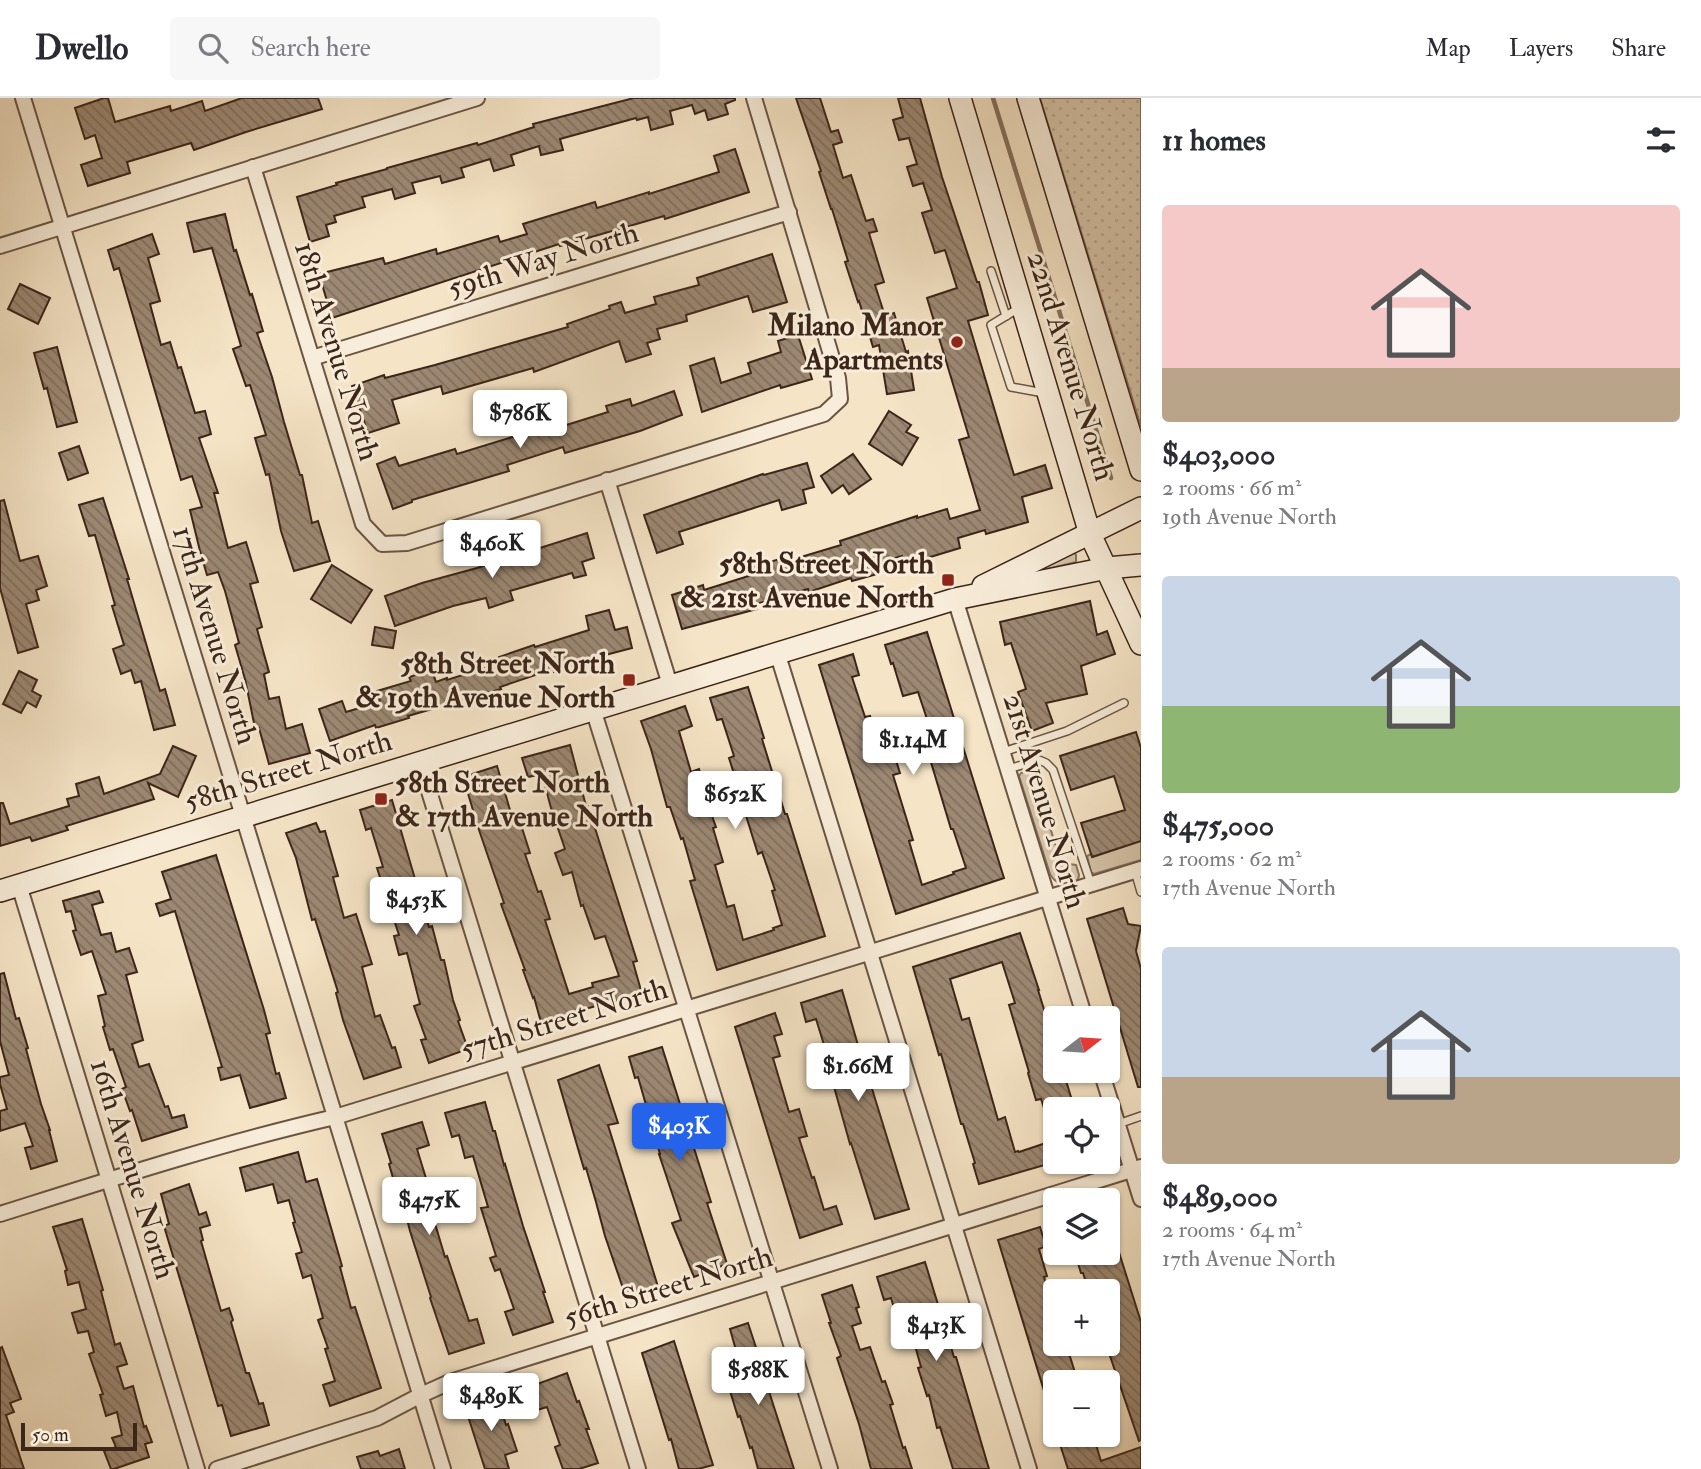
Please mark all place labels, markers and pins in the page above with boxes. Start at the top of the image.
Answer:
place label: Milano Manor Apartments [767,307,944,378]
marker: Milano Manor Apartments [949,334,965,350]
pin: $786K [471,390,569,450]
pin: $460K [443,520,541,580]
place label: 58th Street North & 21st Avenue North [680,545,934,616]
marker: 58th Street North & 21st Avenue North [940,572,956,588]
place label: 58th Street North & 19th Avenue North [355,645,615,716]
marker: 58th Street North & 19th Avenue North [621,672,637,688]
pin: $1.14M [856,718,970,777]
place label: 58th Street North & 17th Avenue North [395,764,653,835]
pin: $652K [686,772,784,831]
marker: 58th Street North & 17th Avenue North [373,791,389,807]
pin: $453K [367,878,465,937]
pin: $1.66M [801,1044,915,1103]
pin: $403K [630,1104,728,1163]
pin: $475K [380,1178,478,1237]
pin: $413K [887,1304,985,1363]
pin: $588K [709,1348,807,1407]
pin: $489K [442,1374,540,1433]

